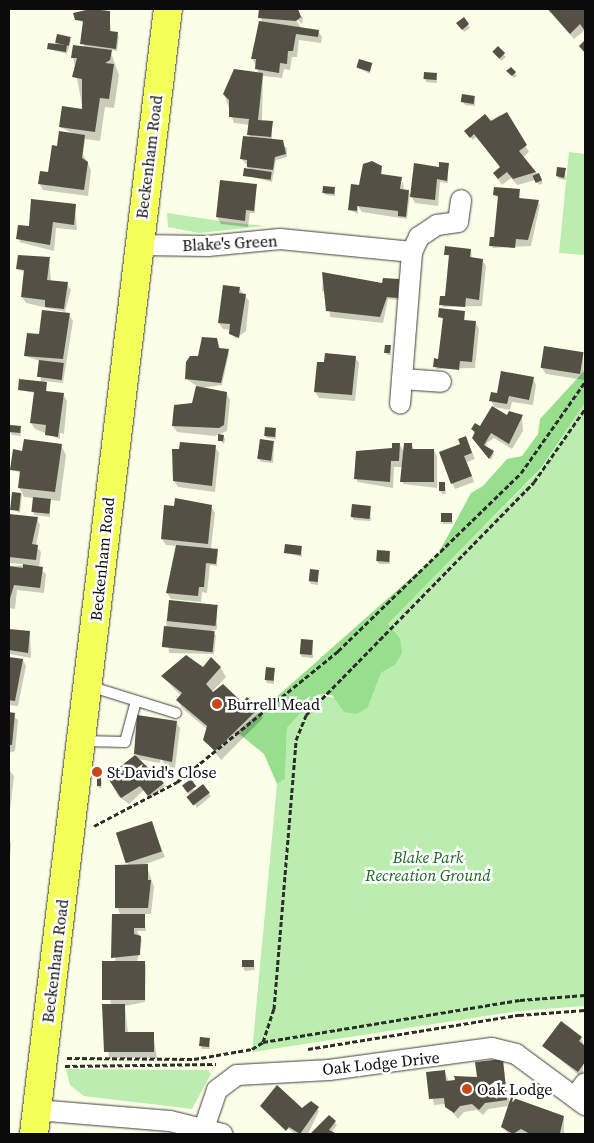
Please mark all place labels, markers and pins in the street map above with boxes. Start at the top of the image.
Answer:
place label: Burrell Mead [227,694,320,714]
marker: Burrell Mead [211,698,223,710]
place label: St David's Close [107,762,217,782]
marker: St David's Close [91,766,103,778]
place label: Oak Lodge [477,1079,552,1099]
marker: Oak Lodge [461,1083,473,1095]

